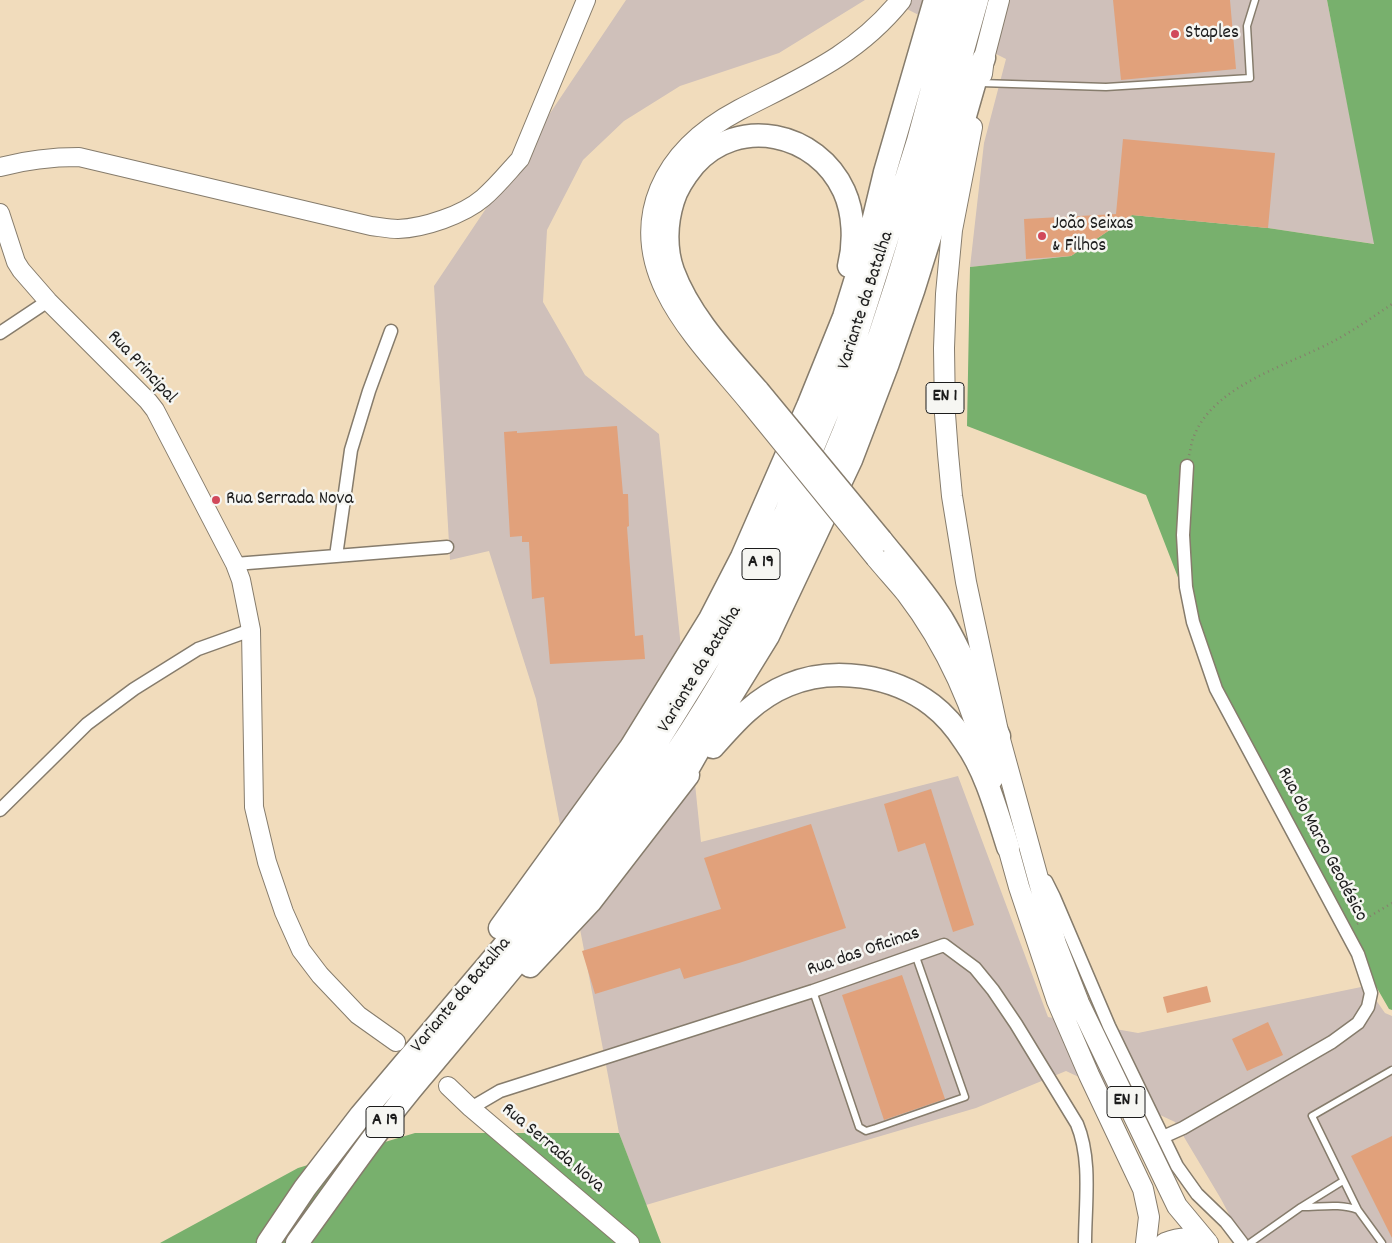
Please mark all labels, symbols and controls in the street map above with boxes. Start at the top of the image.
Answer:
place label: Staples [1185,23,1239,45]
marker: Staples [1169,28,1181,40]
place label: João Seixas & Filhos [1052,214,1134,258]
street label: Variante da Batalha [834,229,900,373]
marker: João Seixas & Filhos [1036,230,1048,242]
street label: Rua Principal [101,327,181,409]
road number: EN 1 [926,382,964,413]
place label: Rua Serrada Nova [226,489,353,511]
marker: Rua Serrada Nova [210,494,222,506]
road number: A 19 [742,548,780,580]
street label: Variante da Batalha [654,602,748,738]
street label: Rua do Marco Geodésico [1271,764,1371,926]
street label: Rua das Oficinas [805,923,923,983]
street label: Variante da Batalha [407,933,517,1059]
road number: EN 1 [1107,1086,1145,1118]
street label: Rua Serrada Nova [496,1099,608,1199]
road number: A 19 [366,1106,404,1138]

